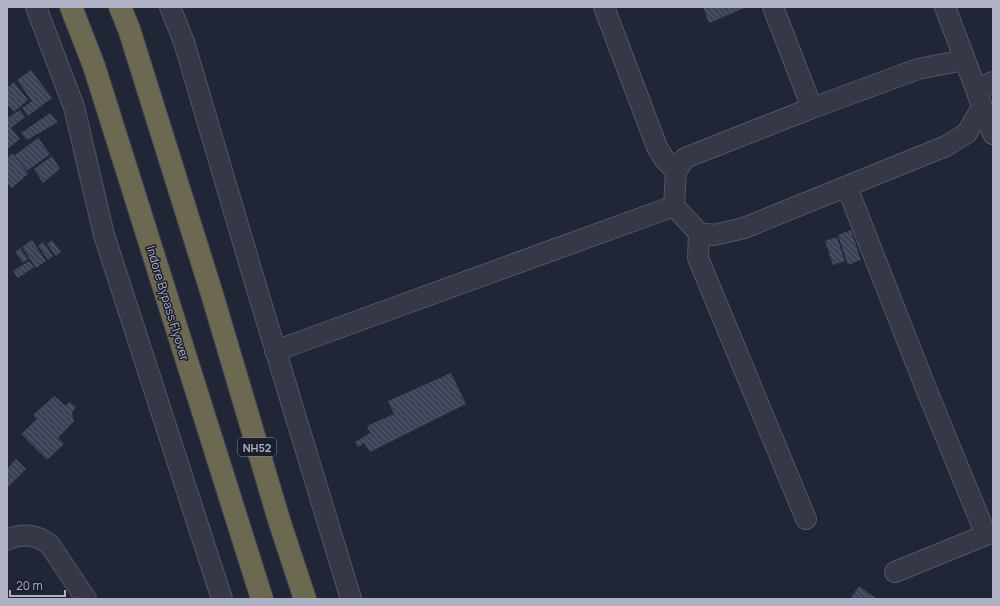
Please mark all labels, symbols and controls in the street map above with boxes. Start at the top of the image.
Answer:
street label: Indore Bypass Flyover [142,244,194,363]
road number: NH52 [238,438,276,456]
scale bar [10,572,65,598]
text: 20 m [16,577,43,594]

